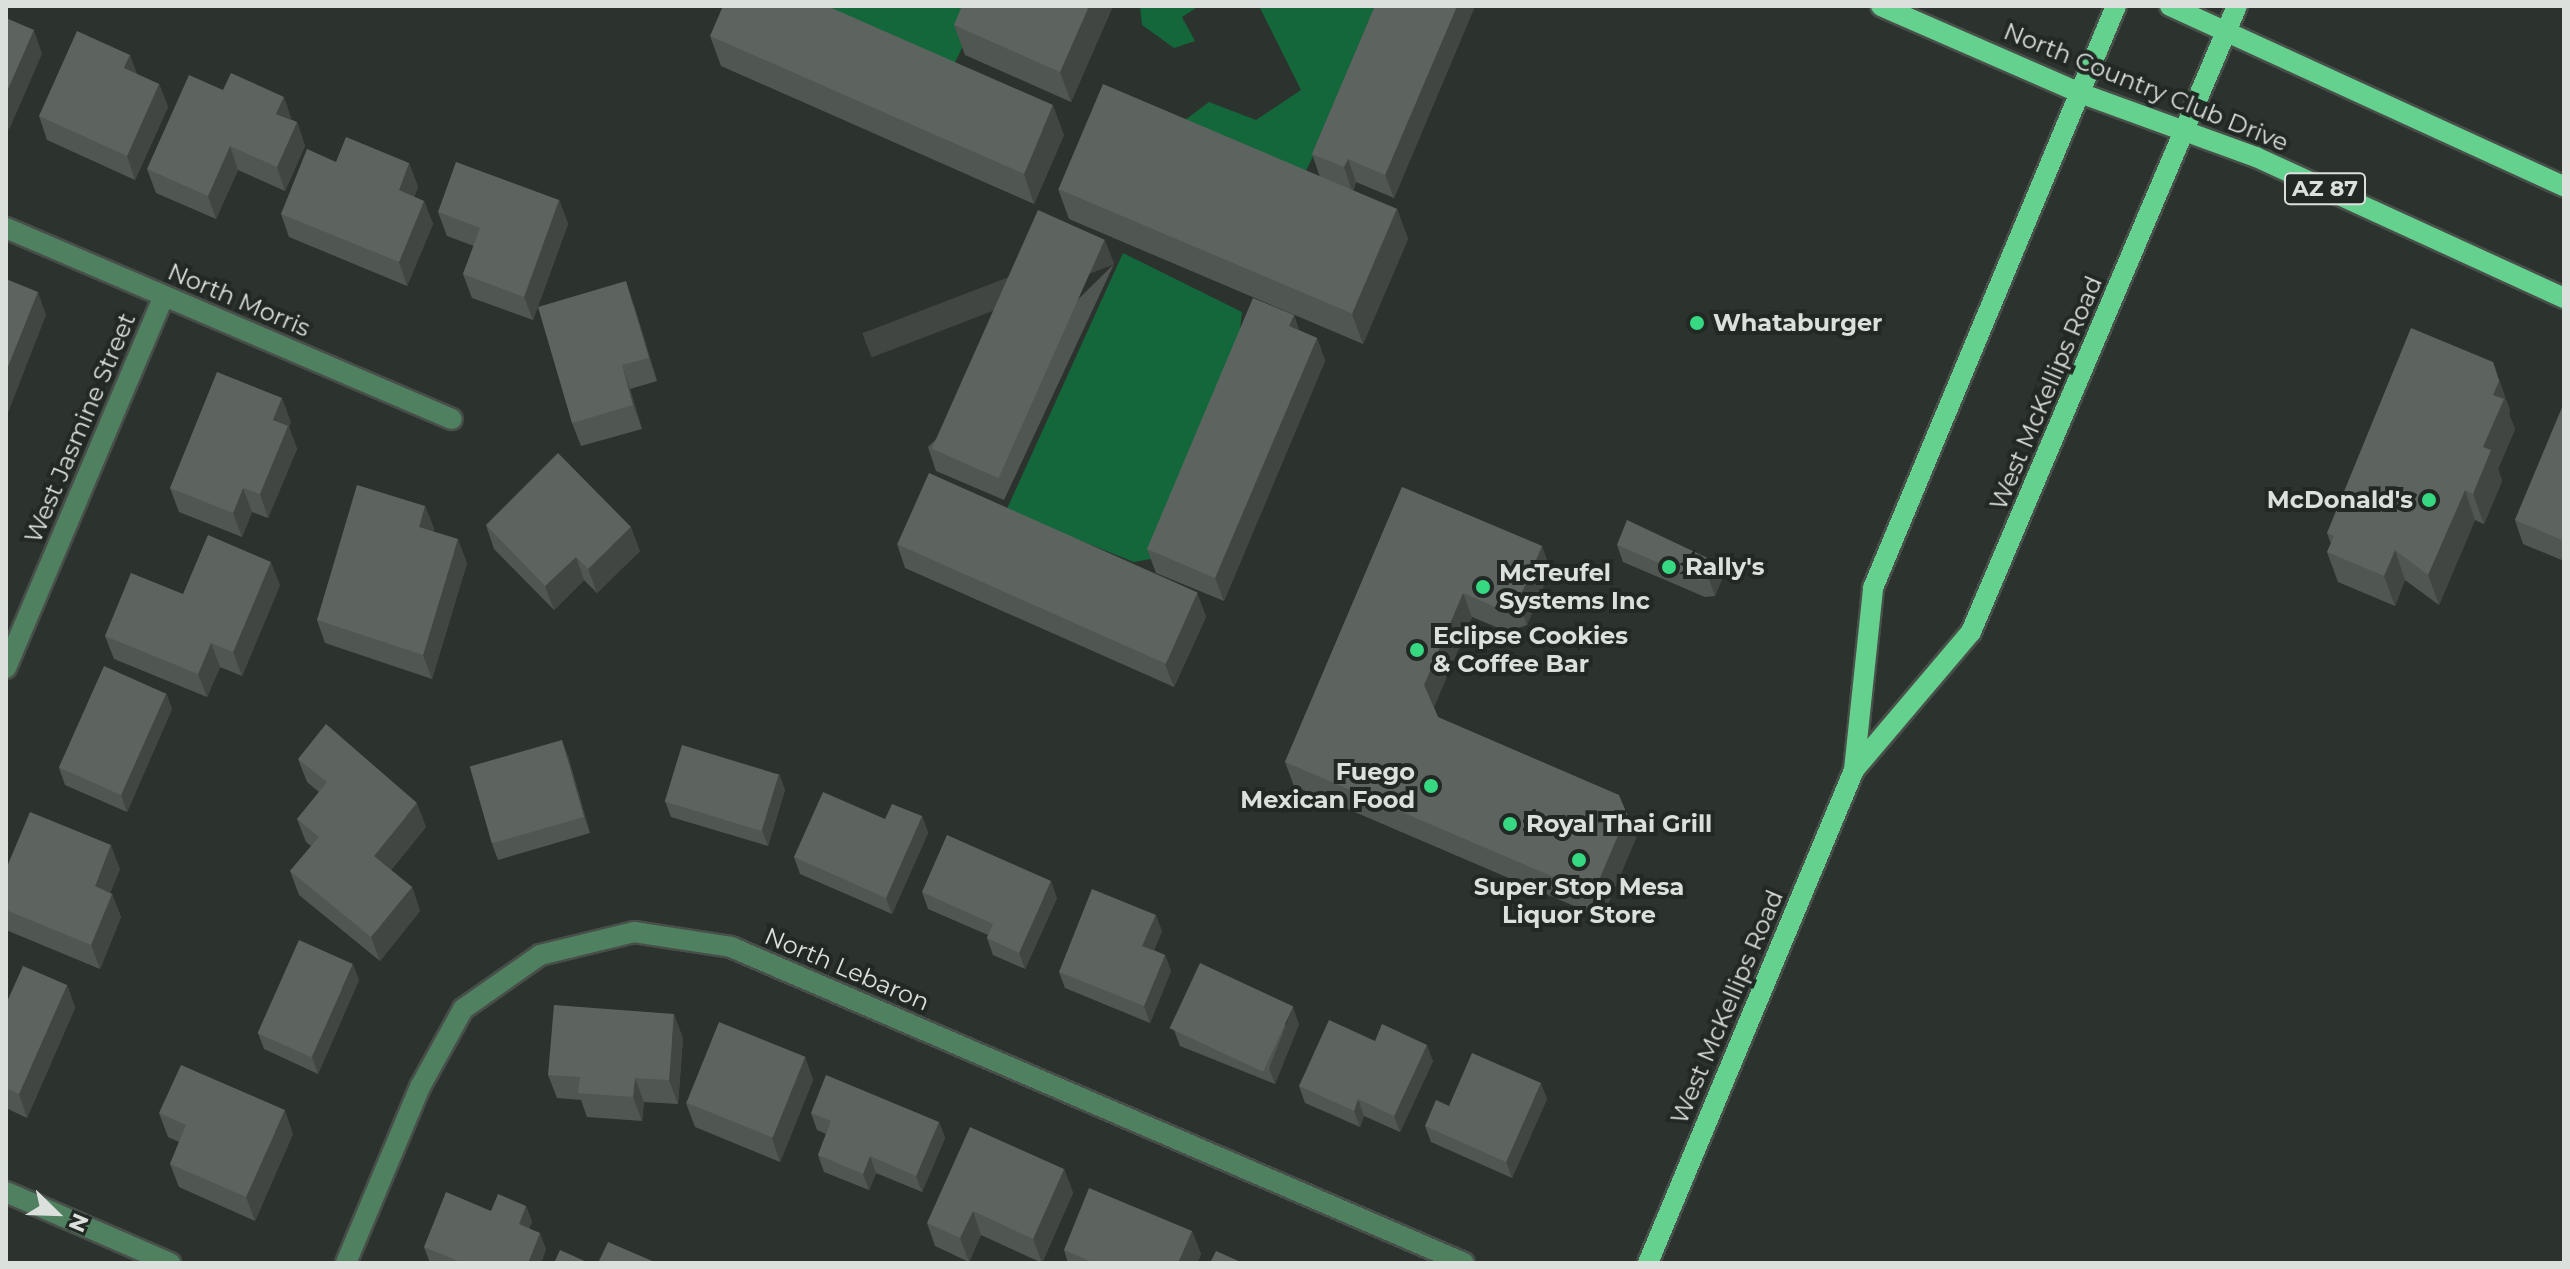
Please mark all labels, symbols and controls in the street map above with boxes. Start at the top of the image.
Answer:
street label: North Country Club Drive [2000,17,2292,157]
road number: AZ 87 [2283,171,2367,207]
street label: North Morris [164,257,314,343]
street label: West McKellips Road [1984,272,2108,514]
street label: West Jasmine Street [18,309,142,547]
place label: Whataburger [1713,309,1882,337]
marker: Whataburger [1688,314,1706,332]
place label: McDonald's [2267,486,2413,514]
marker: McDonald's [2420,491,2438,509]
place label: Rally's [1685,553,1764,581]
marker: Rally's [1660,558,1678,576]
place label: McTeufel Systems Inc [1499,559,1650,615]
marker: McTeufel Systems Inc [1474,578,1492,596]
place label: Eclipse Cookies & Coffee Bar [1433,622,1628,678]
marker: Eclipse Cookies & Coffee Bar [1408,641,1426,659]
place label: Fuego Mexican Food [1240,758,1415,814]
marker: Fuego Mexican Food [1422,777,1440,795]
place label: Royal Thai Grill [1526,810,1712,838]
marker: Royal Thai Grill [1501,815,1519,833]
marker: Super Stop Mesa Liquor Store [1570,851,1588,869]
place label: Super Stop Mesa Liquor Store [1474,873,1684,929]
street label: West McKellips Road [1665,886,1789,1128]
street label: North Lebaron [760,921,934,1017]
north arrow [16,1173,96,1253]
text: N [63,1209,94,1236]

